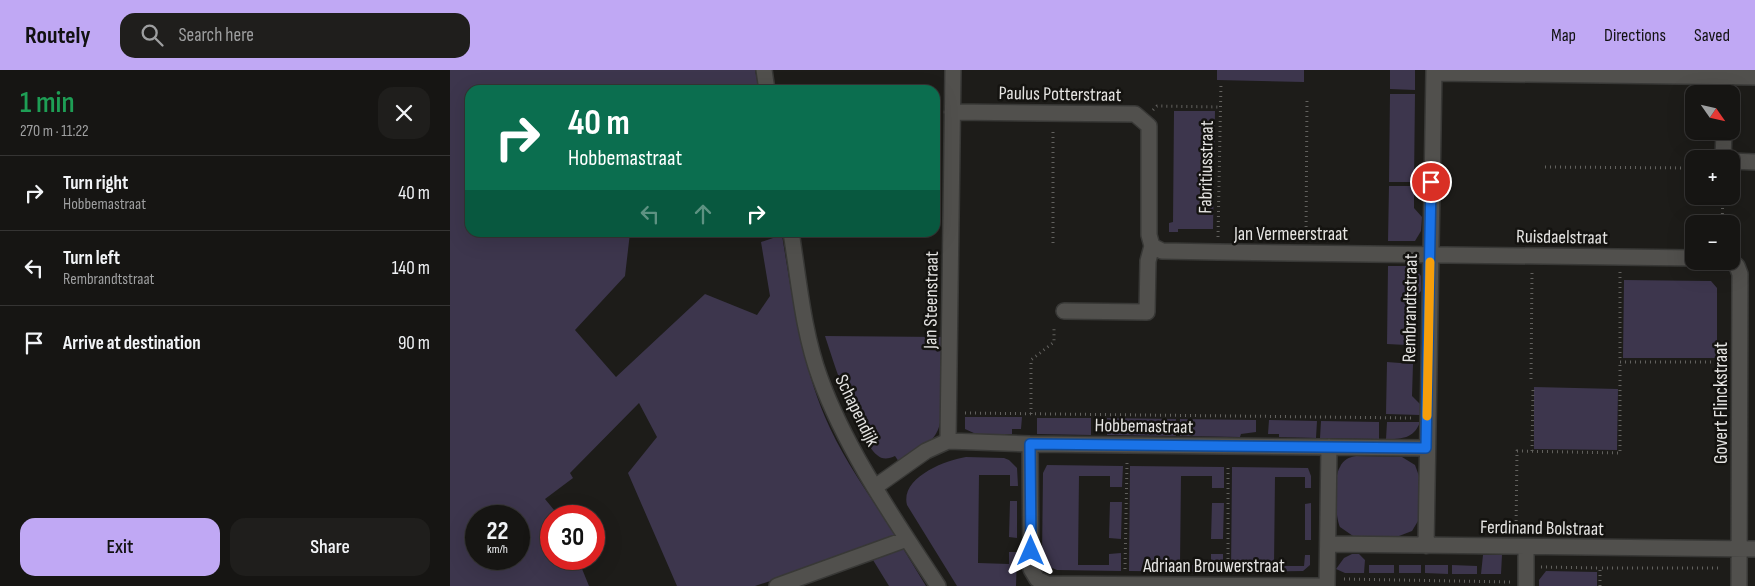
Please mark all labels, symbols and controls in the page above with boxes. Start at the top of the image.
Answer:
search box [120,13,470,58]
text: Routely [25,21,90,50]
icon: search [138,21,166,49]
text: Search here [178,24,254,47]
text: Map [1551,25,1576,46]
text: Directions [1604,25,1666,46]
text: Saved [1694,25,1730,46]
street label: Paulus Potterstraat [998,82,1122,107]
text: 1 min [20,85,75,121]
north arrow [1685,85,1740,140]
map controls [1685,85,1740,270]
button: close [378,87,430,139]
text: 40 m [568,102,630,145]
icon: right [485,105,550,170]
street label: Fabritiusstraat [1194,120,1219,214]
text: 270 m · 11:22 [20,122,89,141]
text: Hobbemastraat [568,145,682,172]
button: + [1685,150,1740,205]
pin [1410,161,1452,203]
icon: arrive [1417,168,1445,196]
text: Turn right [63,172,128,195]
icon: right [20,179,48,207]
text: 40 m [398,182,430,205]
text: Hobbemastraat [63,195,146,214]
icon: left [636,200,664,228]
icon: ahead [689,200,717,228]
icon: right [742,200,770,228]
button: − [1685,215,1740,270]
street label: Jan Vermeerstraat [1233,223,1348,246]
street label: Ruisdaelstraat [1516,225,1608,250]
text: Turn left [63,247,120,270]
street label: Jan Steenstraat [919,251,944,350]
street label: Rembrandtstraat [1398,253,1423,363]
icon: left [20,254,48,282]
text: 140 m [392,257,430,280]
text: Rembrandtstraat [63,270,155,289]
icon: arrive [20,329,48,357]
text: Arrive at destination [63,332,201,355]
text: 90 m [398,332,430,355]
street label: Govert Flinckstraat [1710,342,1733,464]
street label: Schapendijk [829,371,884,451]
street label: Hobbemastraat [1094,414,1194,439]
speed limit sign: 30 [540,505,605,570]
text: 22 [487,516,508,547]
street label: Ferdinand Bolstraat [1480,516,1604,541]
button: Exit [20,518,220,576]
button: Share [230,518,430,576]
position arrow [1004,524,1056,576]
text: km/h [487,542,508,557]
street label: Adriaan Brouwerstraat [1142,555,1285,578]

